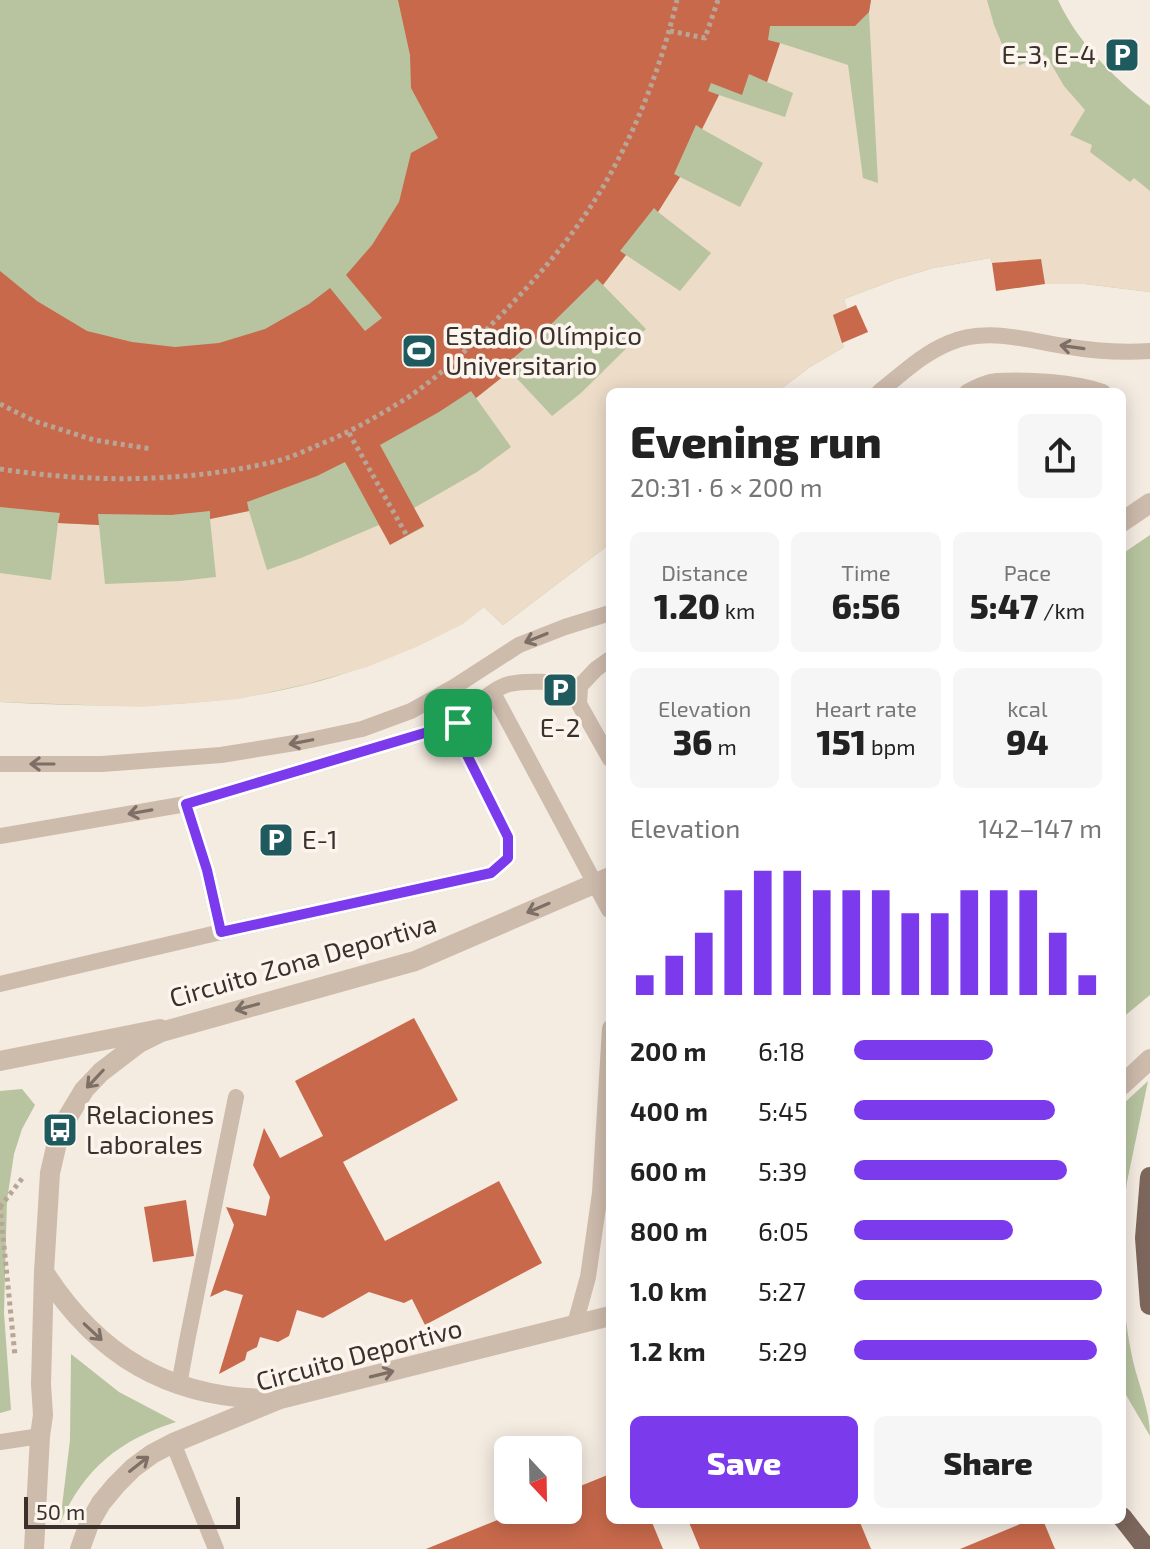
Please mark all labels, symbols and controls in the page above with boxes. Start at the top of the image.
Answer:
parking icon: E-3, E-4 [1103,36,1141,74]
place label: E-3, E-4 [1002,38,1096,69]
place label: Estadio Olímpico Universitario [445,319,642,380]
sports icon: Estadio Olímpico Universitario [400,332,438,370]
one-way arrow [1060,339,1086,354]
text: Evening run [630,414,882,467]
button: share [1018,414,1102,498]
text: 20:31 · 6 × 200 m [630,471,823,502]
text: Distance [661,559,748,585]
text: Time [841,559,891,585]
text: Pace [1004,559,1051,585]
text: 1.20 [654,585,720,626]
text: 6:56 [831,585,900,626]
text: 5:47 [970,585,1038,626]
text: km [720,597,755,623]
text: /km [1038,597,1085,623]
one-way arrow [524,632,549,646]
parking icon: E-2 [541,671,579,709]
pin [424,689,492,757]
text: Elevation [658,695,751,721]
text: Heart rate [815,695,917,721]
text: kcal [1007,695,1047,721]
icon: arrive [436,701,480,745]
place label: E-2 [540,711,580,742]
text: 36 [673,721,713,762]
text: 151 [816,721,866,762]
text: 94 [1006,721,1049,762]
text: m [713,733,737,759]
text: bpm [866,733,916,759]
one-way arrow [288,735,314,750]
one-way arrow [29,756,56,772]
one-way arrow [128,805,154,820]
text: Elevation [630,812,740,843]
text: 142–147 m [978,812,1102,843]
parking icon: E-1 [257,821,295,859]
place label: E-1 [302,823,338,854]
one-way arrow [527,902,551,917]
street label: Circuito Zona Deportiva [166,907,440,1013]
one-way arrow [235,1000,261,1015]
text: 200 m [630,1035,706,1066]
text: 6:18 [758,1035,805,1066]
one-way arrow [86,1069,104,1089]
text: 400 m [630,1095,708,1126]
text: 5:45 [758,1095,808,1126]
place label: Relaciones Laborales [86,1098,214,1159]
bus stop icon: Relaciones Laborales [41,1111,79,1149]
text: 600 m [630,1155,707,1186]
text: 5:39 [758,1155,807,1186]
text: 800 m [630,1215,708,1246]
text: 6:05 [758,1215,809,1246]
text: 1.0 km [630,1275,707,1306]
text: 5:27 [758,1275,806,1306]
street label: Circuito Deportivo [252,1311,465,1396]
one-way arrow [82,1323,102,1341]
text: 1.2 km [630,1335,706,1366]
text: 5:29 [758,1335,808,1366]
one-way arrow [369,1365,395,1380]
button: Save [630,1416,858,1508]
button: Share [874,1416,1102,1508]
north arrow [494,1436,582,1524]
map controls [494,1436,582,1524]
one-way arrow [128,1455,149,1472]
scale bar [24,1493,240,1529]
text: 50 m [36,1498,85,1524]

